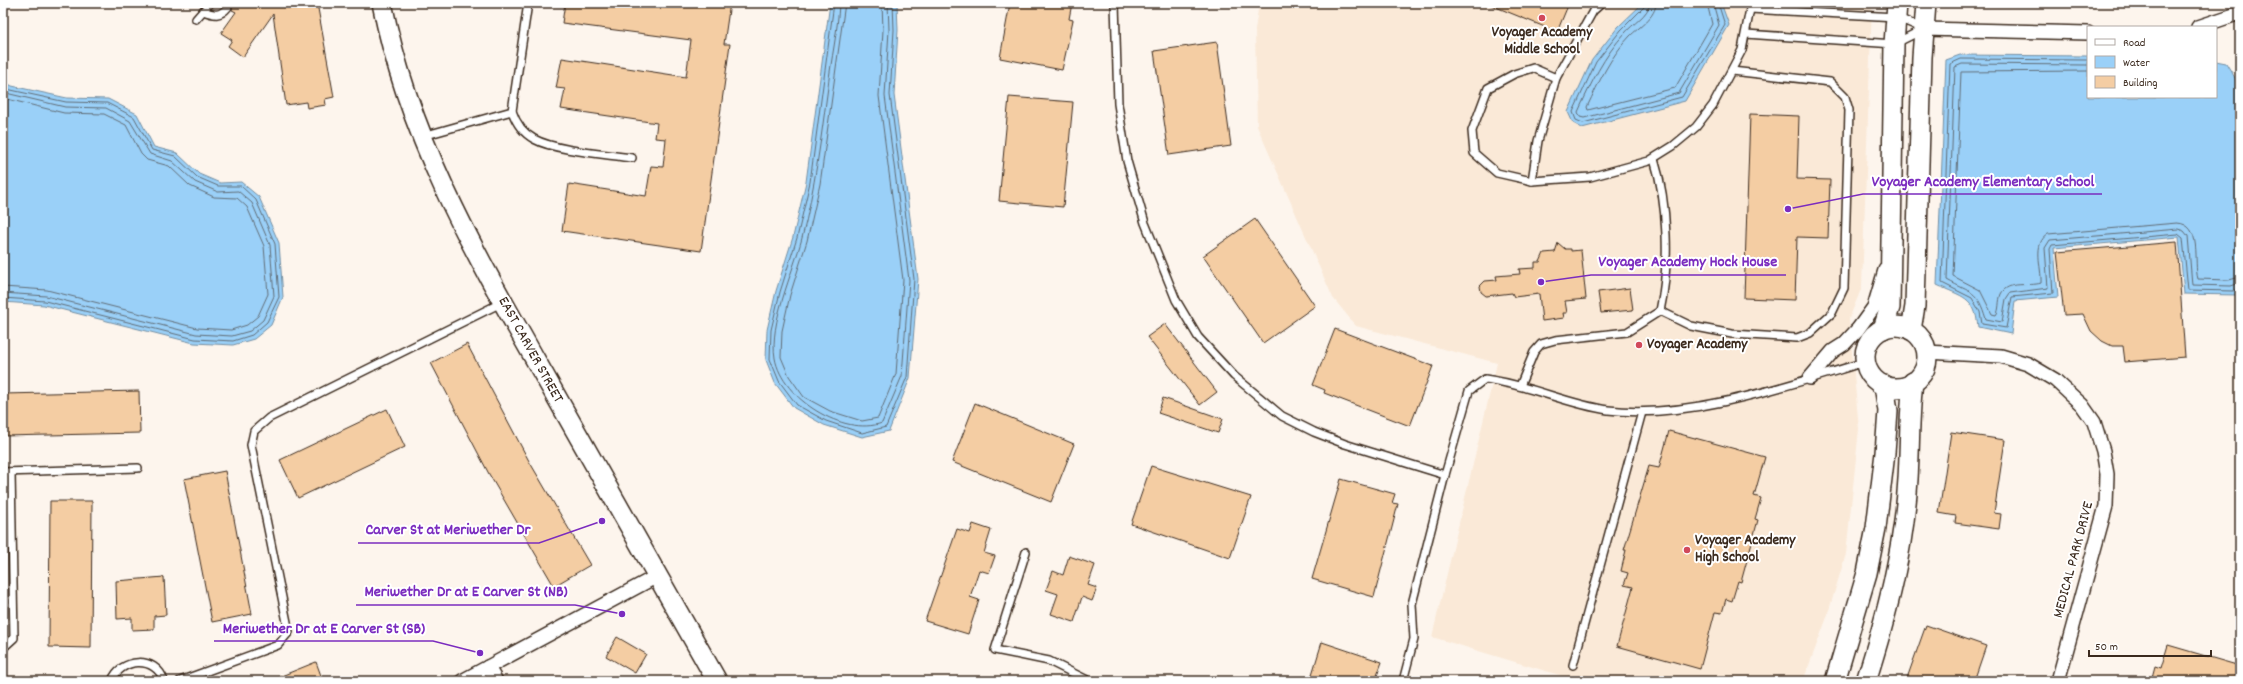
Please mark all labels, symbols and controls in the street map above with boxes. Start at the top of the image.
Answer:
marker: Voyager Academy Middle School [1537,13,1547,23]
place label: Voyager Academy Middle School [1492,22,1593,61]
legend [2087,26,2217,98]
text: Road [2123,35,2145,52]
text: Water [2123,55,2150,72]
text: Building [2123,75,2158,92]
callout: Voyager Academy Elementary School [1863,166,2102,194]
text: Voyager Academy Elementary School [1872,171,2095,194]
callout: Voyager Academy Hock House [1591,247,1786,275]
text: Voyager Academy Hock House [1599,251,1777,274]
street label: EAST CARVER STREET [492,293,568,407]
place label: Voyager Academy [1647,334,1748,356]
marker: Voyager Academy [1634,340,1644,350]
street label: MEDICAL PARK DRIVE [2048,499,2100,621]
callout: Carver St at Meriwether Dr [358,515,539,543]
text: Carver St at Meriwether Dr [365,519,532,542]
place label: Voyager Academy High School [1695,530,1796,569]
marker: Voyager Academy High School [1682,545,1692,555]
callout: Meriwether Dr at E Carver St (NB) [356,577,575,605]
text: Meriwether Dr at E Carver St (NB) [364,581,568,604]
callout: Meriwether Dr at E Carver St (SB) [214,613,433,641]
text: Meriwether Dr at E Carver St (SB) [223,618,425,641]
scale bar [2089,632,2211,658]
text: 50 m [2095,639,2118,656]

